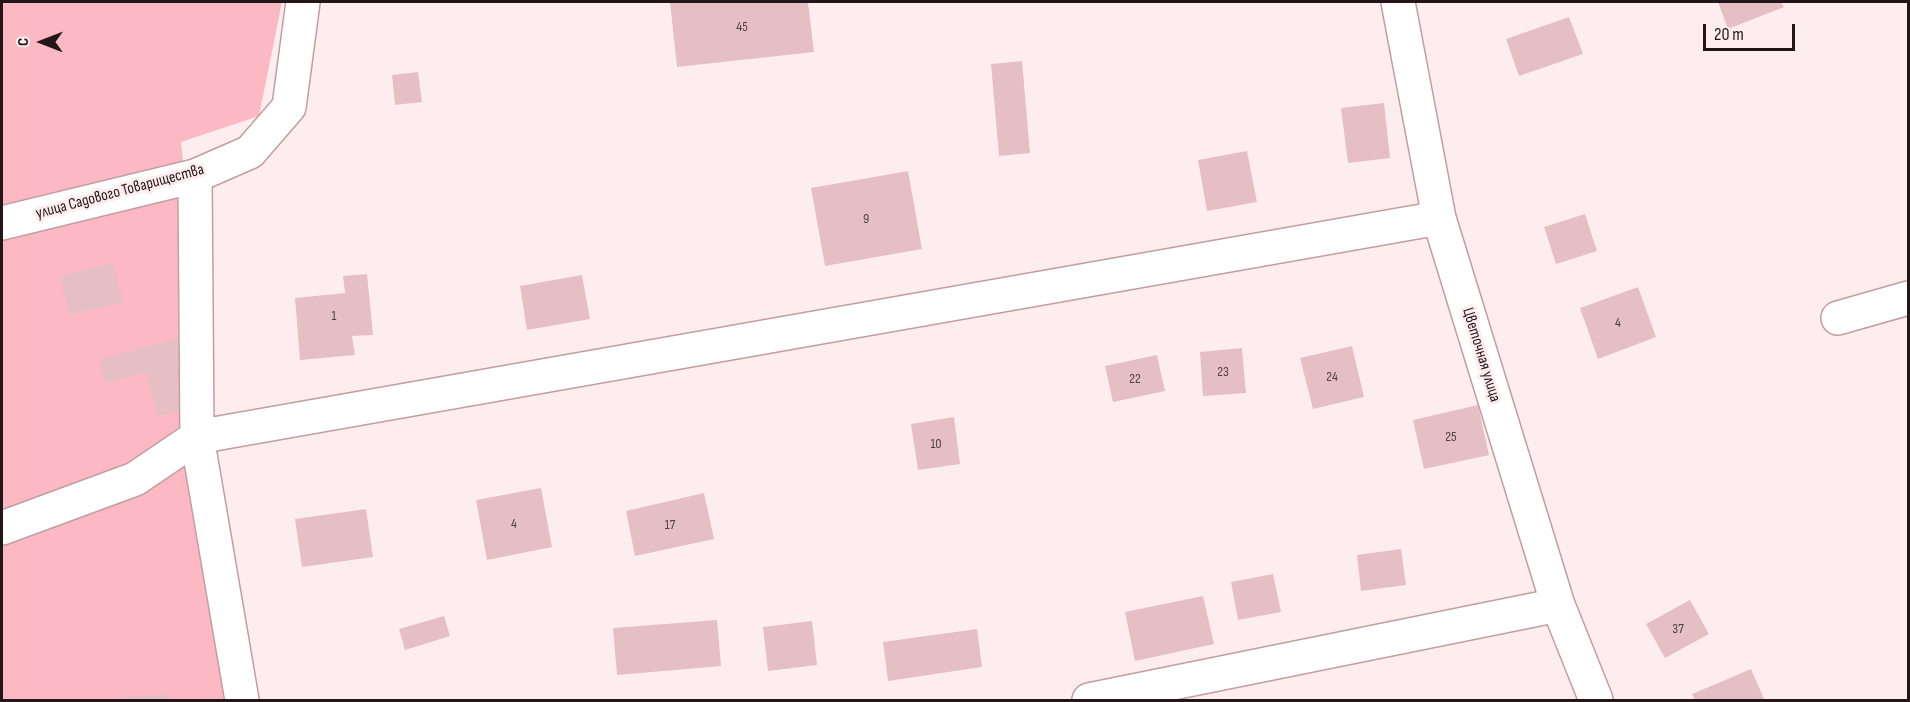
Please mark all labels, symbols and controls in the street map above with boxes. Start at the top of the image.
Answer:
north arrow [12,12,72,72]
scale bar [1706,12,1798,50]
house number: 45 [736,19,748,35]
text: 20 m [1714,24,1744,45]
text: С [14,38,33,46]
street label: улица Садового Товарищества [34,160,206,224]
house number: 9 [863,211,869,227]
street label: Цветочная улица [1458,306,1504,404]
house number: 1 [332,308,336,324]
house number: 4 [1615,315,1621,331]
house number: 23 [1217,364,1229,380]
house number: 24 [1326,369,1338,385]
house number: 22 [1129,371,1141,387]
house number: 25 [1445,429,1457,445]
house number: 10 [930,436,942,452]
house number: 4 [511,516,517,532]
house number: 17 [665,517,675,533]
house number: 37 [1672,621,1684,637]

